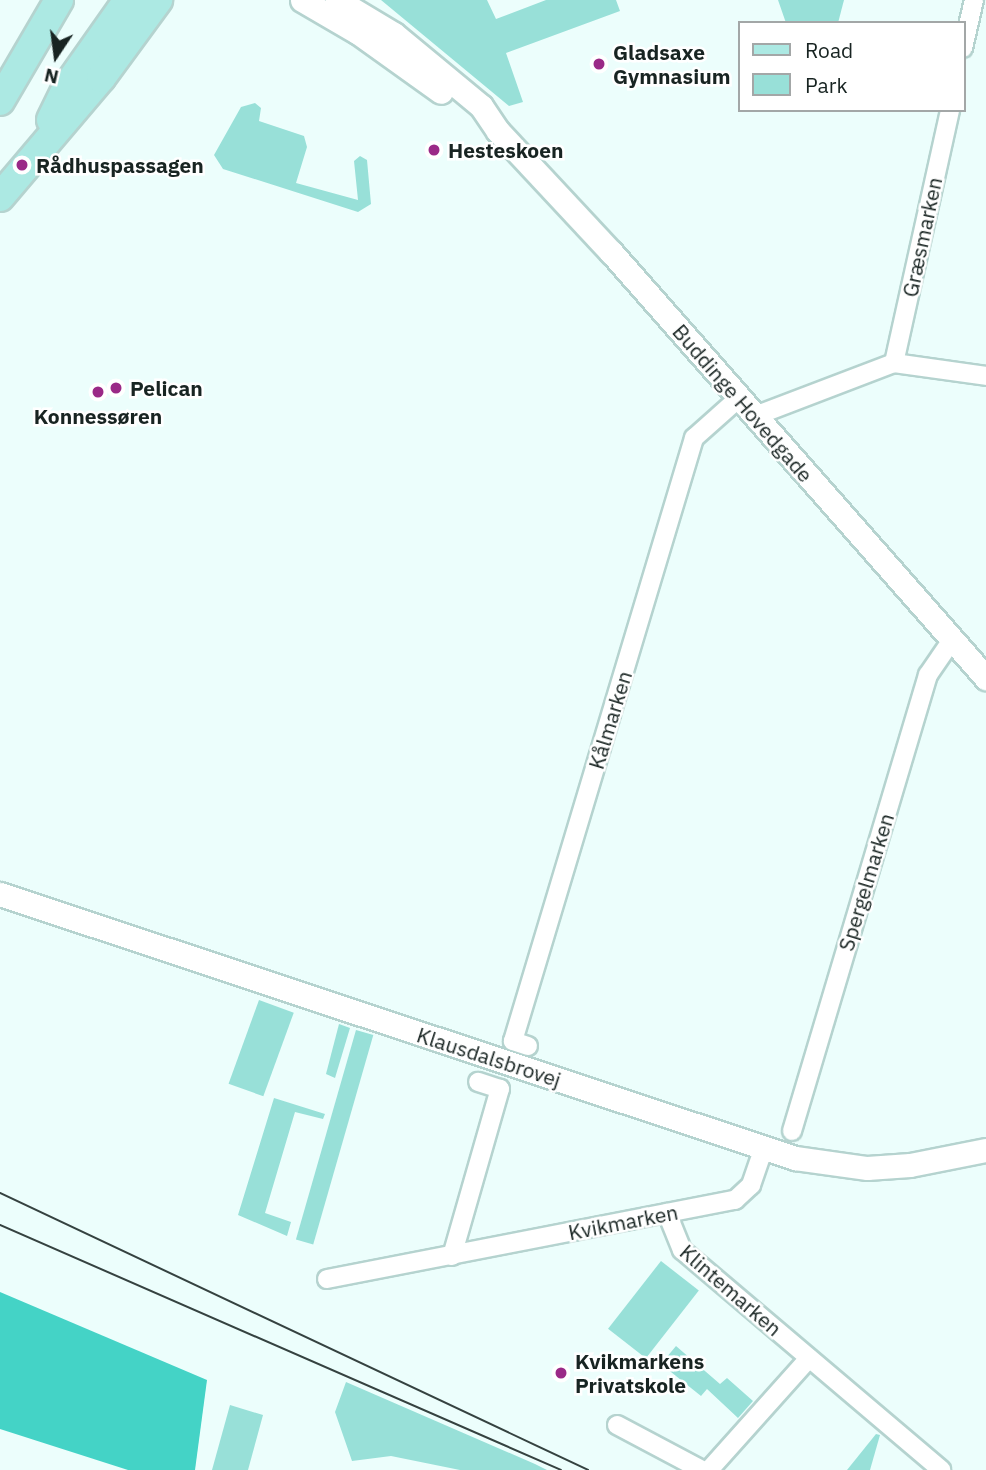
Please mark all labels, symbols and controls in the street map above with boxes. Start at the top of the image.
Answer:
north arrow [21,21,91,91]
legend [738,21,965,112]
text: Road [805,36,853,64]
place label: Gladsaxe Gymnasium [613,39,730,89]
marker: Gladsaxe Gymnasium [591,56,607,72]
text: N [42,63,61,90]
text: Park [805,71,848,99]
place label: Hesteskoen [448,137,563,163]
marker: Hesteskoen [426,142,442,158]
place label: Rådhuspassagen [36,152,204,178]
marker: Rådhuspassagen [14,157,30,173]
street label: Græsmarken [897,175,947,299]
street label: Buddinge Hovedgade [668,319,818,487]
place label: Pelican [130,375,203,401]
marker: Pelican [108,380,124,396]
marker: Konnessøren [90,384,106,400]
place label: Konnessøren [34,403,162,429]
street label: Kålmarken [583,668,637,772]
street label: Spergelmarken [833,810,899,954]
street label: Klausdalsbrovej [414,1022,564,1092]
street label: Kvikmarken [566,1199,680,1245]
street label: Klintemarken [675,1239,787,1341]
place label: Kvikmarkens Privatskole [575,1348,704,1398]
marker: Kvikmarkens Privatskole [553,1365,569,1381]

